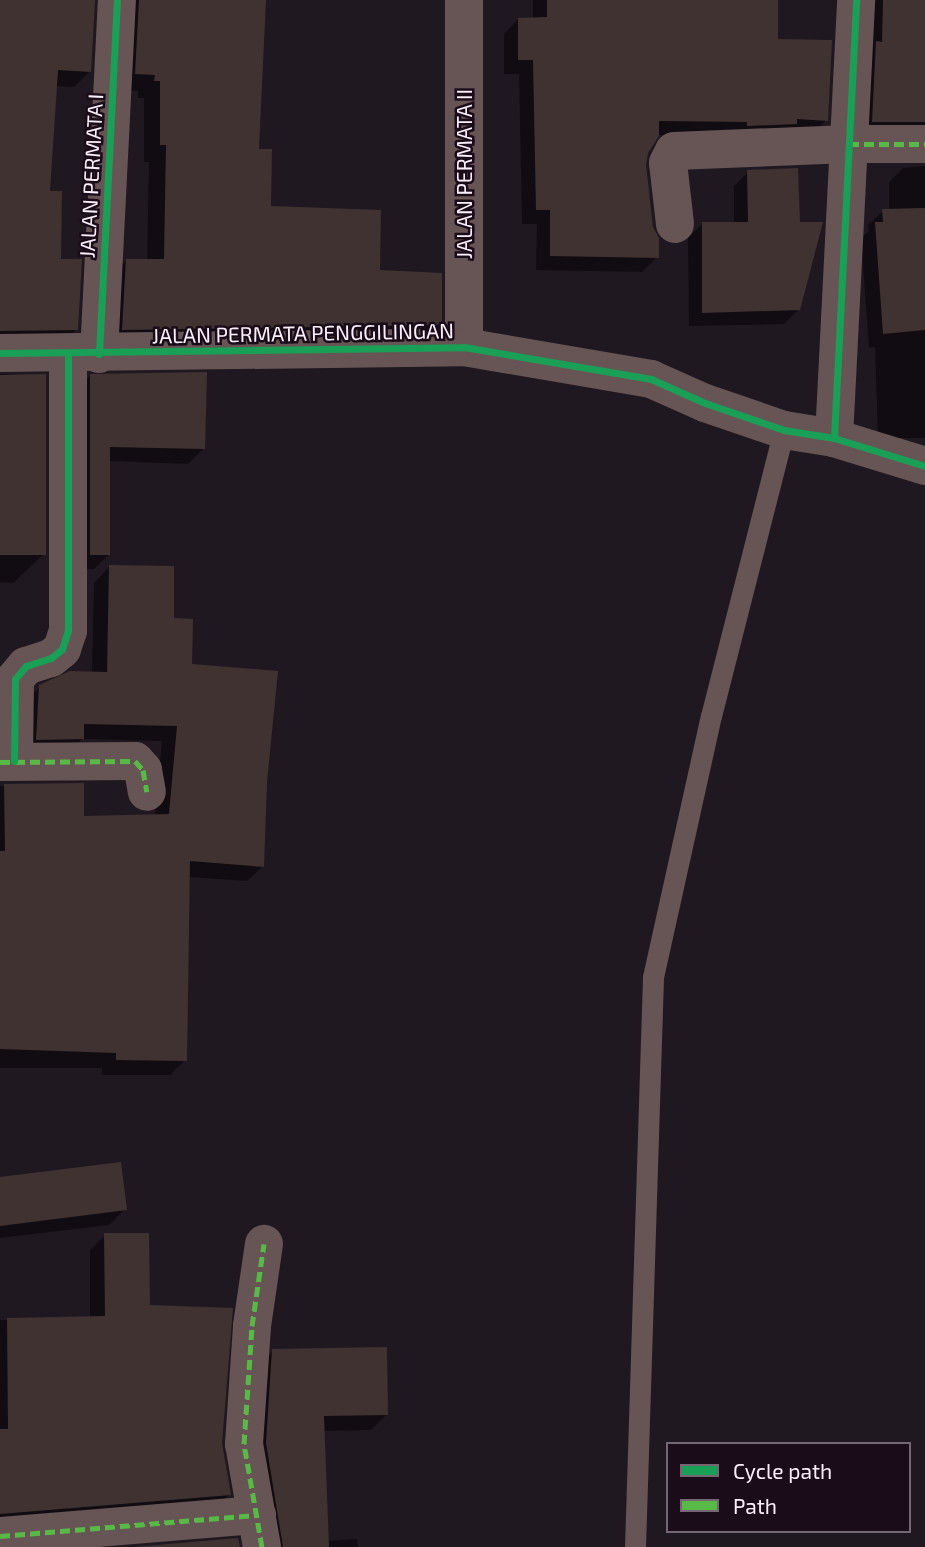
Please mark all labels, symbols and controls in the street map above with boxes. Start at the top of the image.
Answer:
street label: JALAN PERMATA II [451,89,477,259]
street label: JALAN PERMATA I [74,93,108,259]
street label: JALAN PERMATA PENGGILINGAN [151,318,455,348]
legend [666,1442,911,1533]
text: Cycle path [733,1458,832,1483]
text: Path [733,1493,777,1518]

